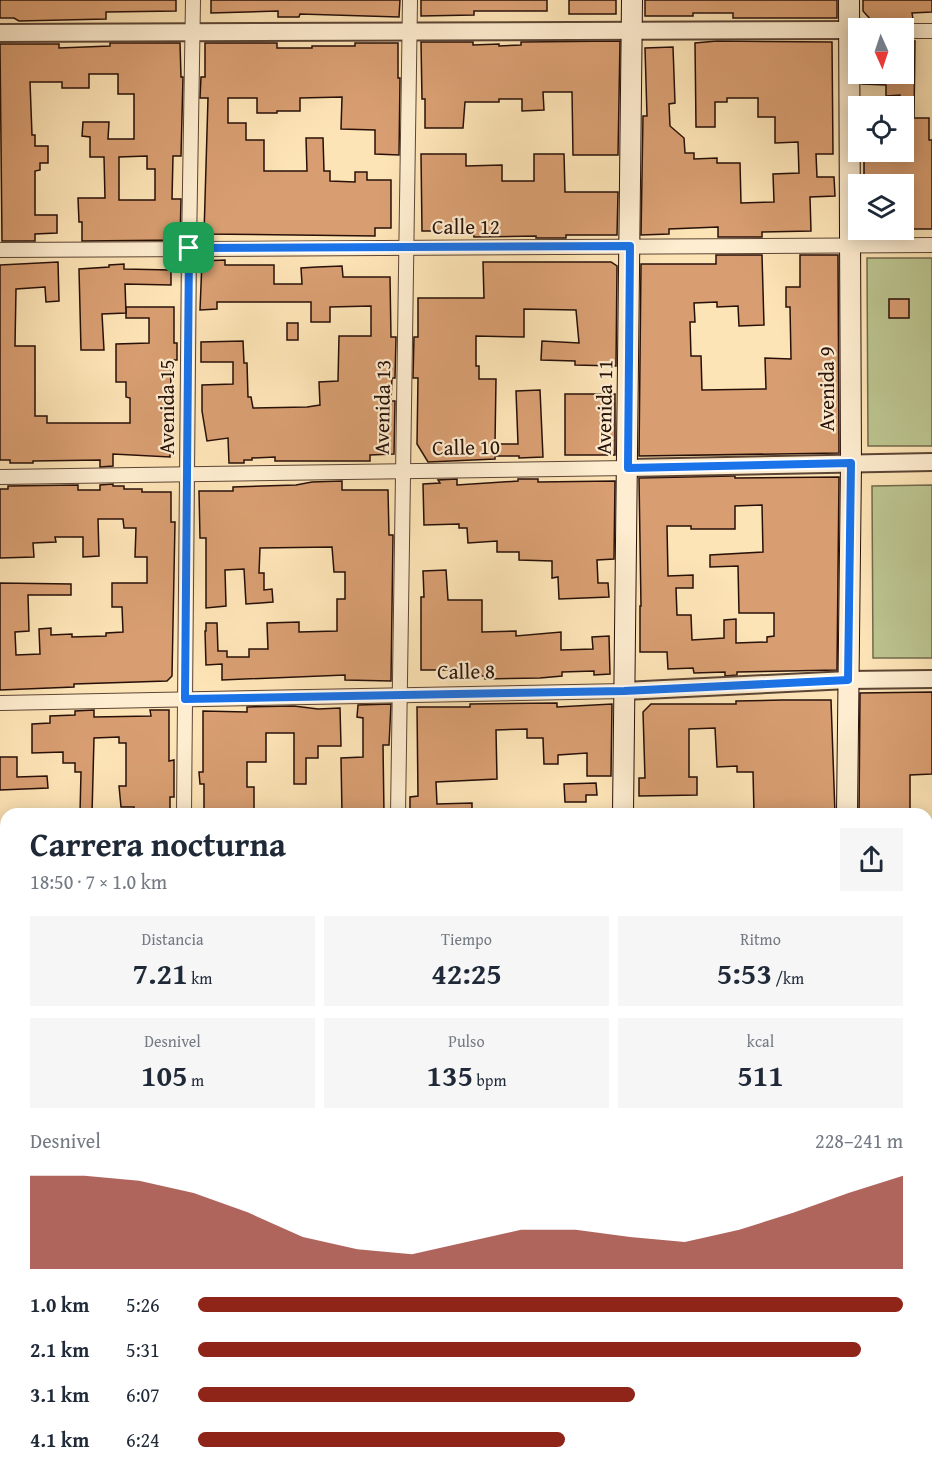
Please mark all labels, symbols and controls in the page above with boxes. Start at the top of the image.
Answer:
north arrow [848,18,914,84]
map controls [848,18,914,240]
button: locate [848,96,914,162]
button: layers [848,174,914,240]
street label: Calle 12 [432,211,500,242]
pin [163,222,214,273]
icon: arrive [172,231,205,264]
street label: Avenida 9 [811,346,842,432]
street label: Avenida 15 [151,359,182,455]
street label: Avenida 13 [366,359,398,455]
street label: Avenida 11 [588,359,620,455]
street label: Calle 10 [432,431,500,463]
street label: Calle 8 [437,655,495,687]
text: Carrera nocturna [30,820,286,868]
button: share [840,828,903,891]
text: 18:50 · 7 × 1.0 km [30,867,167,896]
text: Distancia [142,927,203,951]
text: Tiempo [441,927,492,951]
text: Ritmo [740,927,781,951]
text: 7.21 [133,951,188,995]
text: 42:25 [431,951,502,995]
text: 5:53 [717,951,772,995]
text: km [188,966,212,990]
text: /km [772,966,804,990]
text: Desnivel [144,1029,201,1053]
text: Pulso [448,1029,485,1053]
text: kcal [747,1029,774,1053]
text: 105 [141,1053,188,1097]
text: 135 [426,1053,473,1097]
text: 511 [737,1053,784,1097]
text: m [188,1068,204,1092]
text: bpm [473,1068,507,1092]
text: Desnivel [30,1126,101,1155]
text: 228–241 m [815,1126,903,1155]
text: 1.0 km [30,1290,89,1319]
text: 5:26 [126,1290,160,1319]
text: 2.1 km [30,1335,89,1364]
text: 5:31 [126,1335,160,1364]
text: 3.1 km [30,1380,89,1409]
text: 6:07 [126,1380,160,1409]
text: 4.1 km [30,1425,89,1454]
text: 6:24 [126,1425,160,1454]

